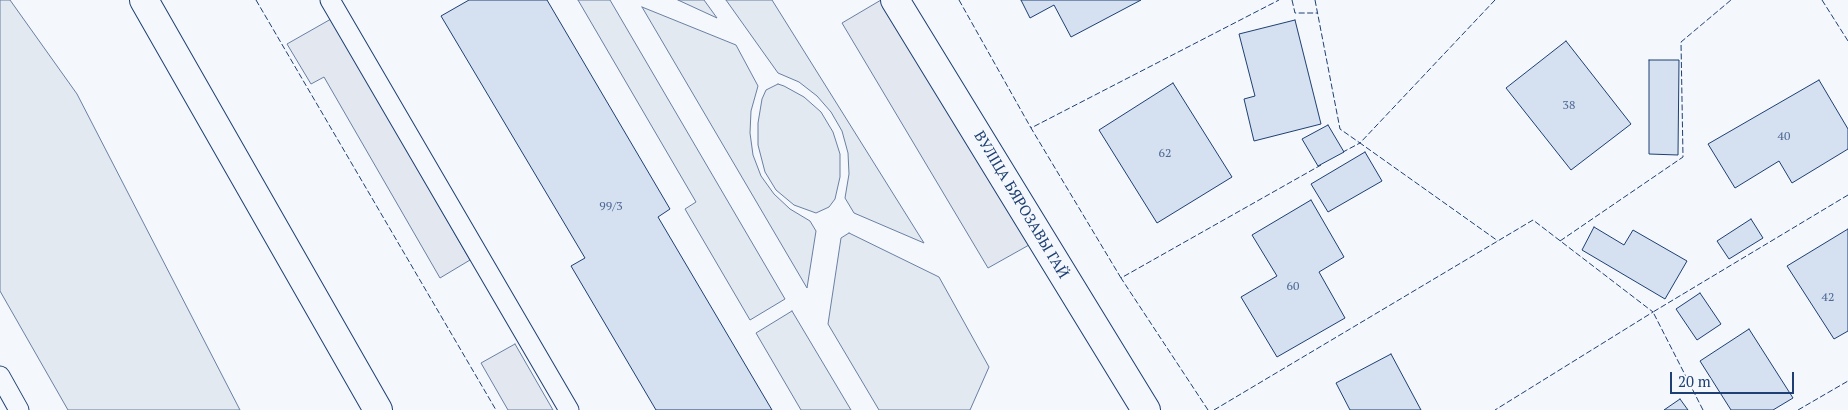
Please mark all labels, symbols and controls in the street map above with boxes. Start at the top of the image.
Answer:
house number: 38 [1563,99,1575,113]
street label: ВУЛІЦА БЯРОЗАВЫ ГАЙ [970,128,1072,282]
house number: 40 [1778,130,1790,144]
house number: 62 [1159,147,1171,161]
house number: 99/3 [599,200,623,214]
house number: 60 [1287,280,1299,294]
house number: 42 [1822,291,1834,305]
scale bar [1673,362,1797,394]
text: 20 m [1678,371,1711,391]

